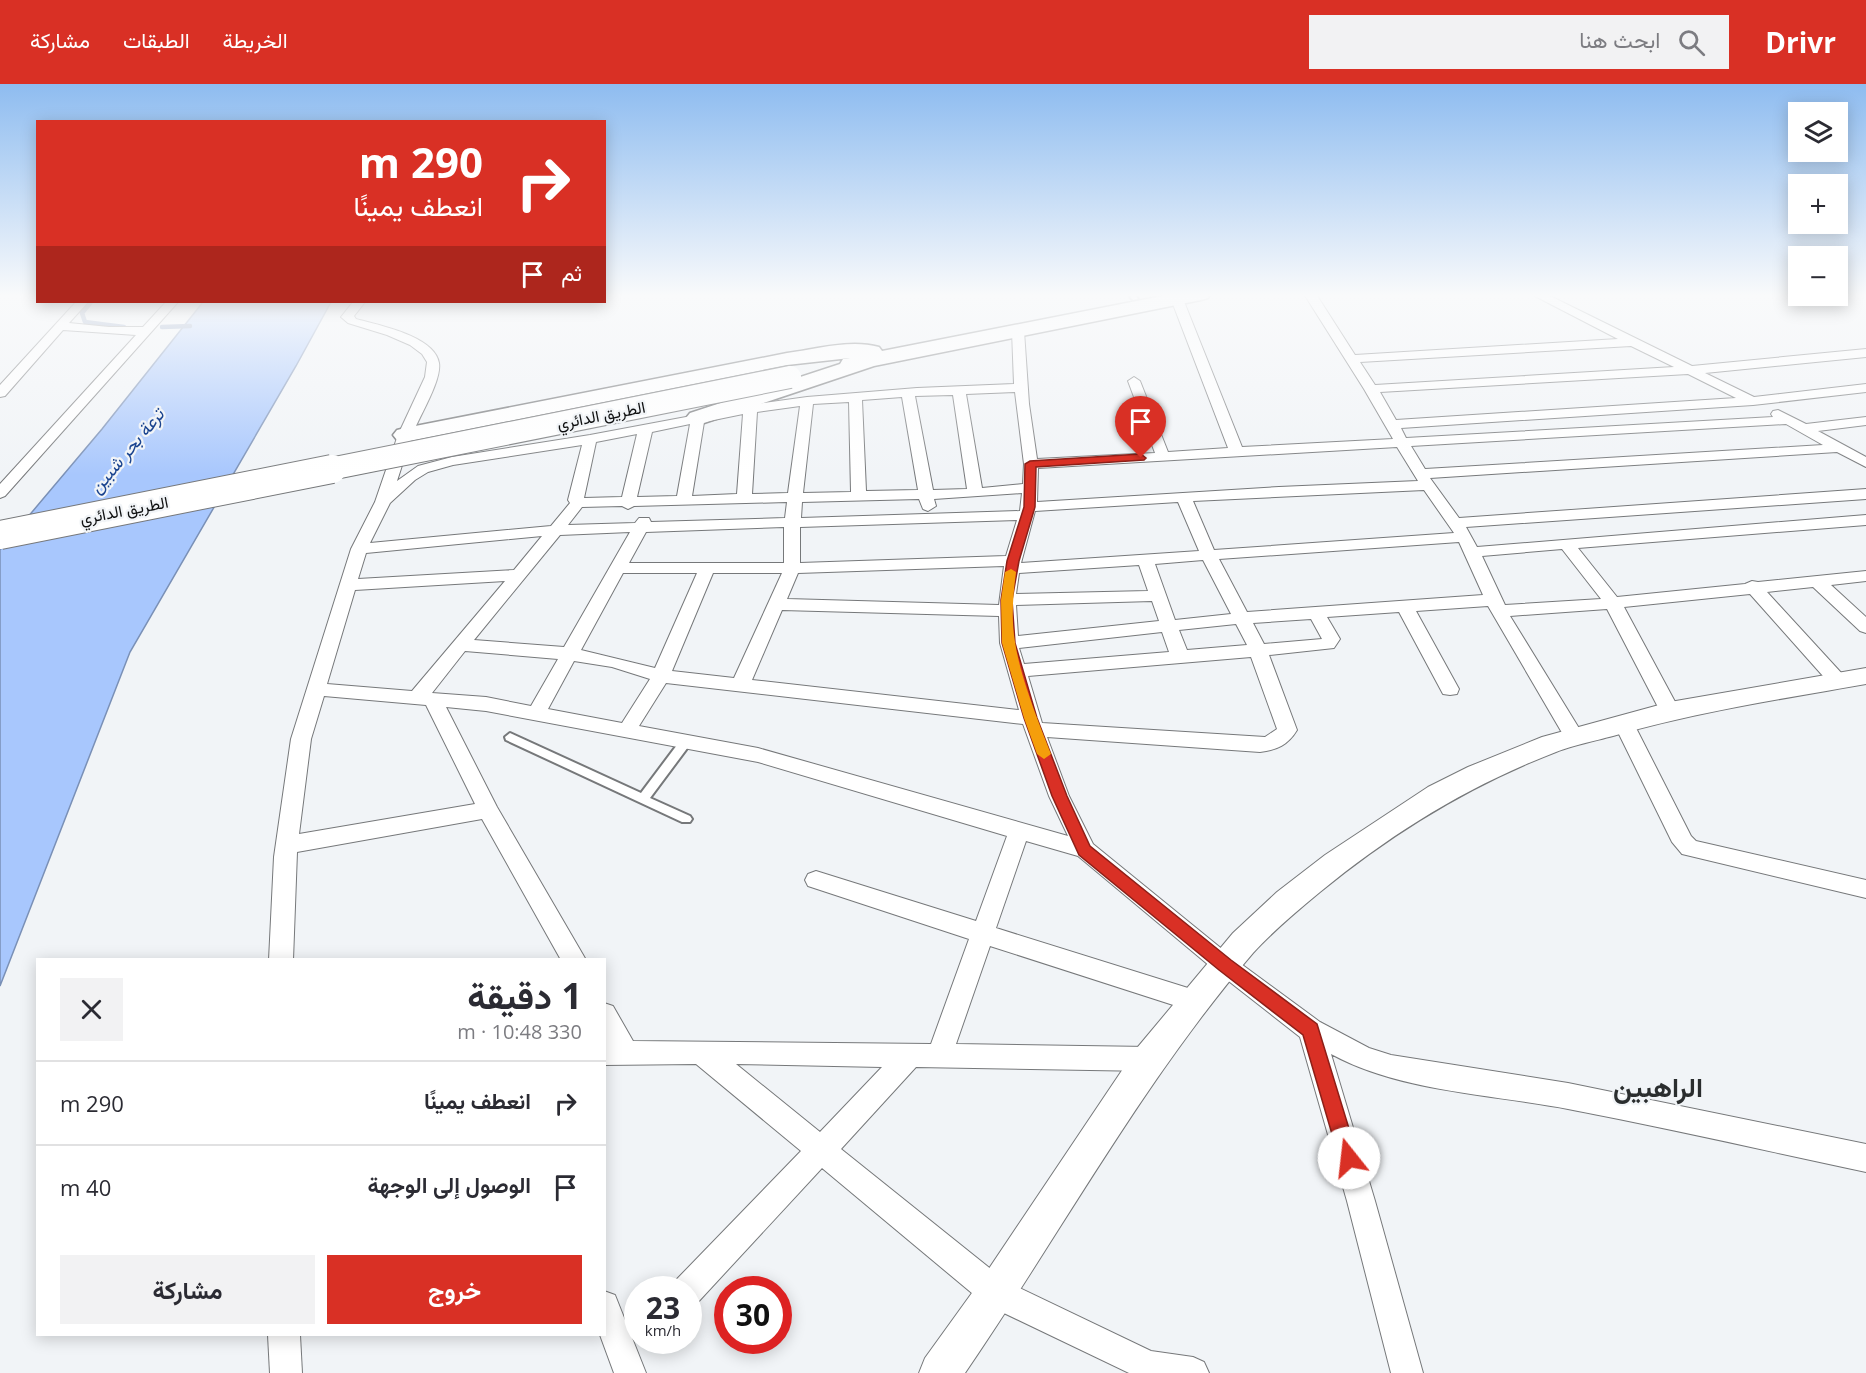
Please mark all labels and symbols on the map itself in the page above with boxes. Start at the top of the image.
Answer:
street label: الطريق الدائري [555,396,648,437]
pin [1115,396,1166,458]
water label: ترعة بحر شبين [84,401,171,498]
street label: الطريق الدائري [78,491,171,532]
district label: الراهبين [1613,1068,1703,1105]
position arrow [1317,1126,1381,1190]
speed limit sign: 30 [714,1276,792,1354]

